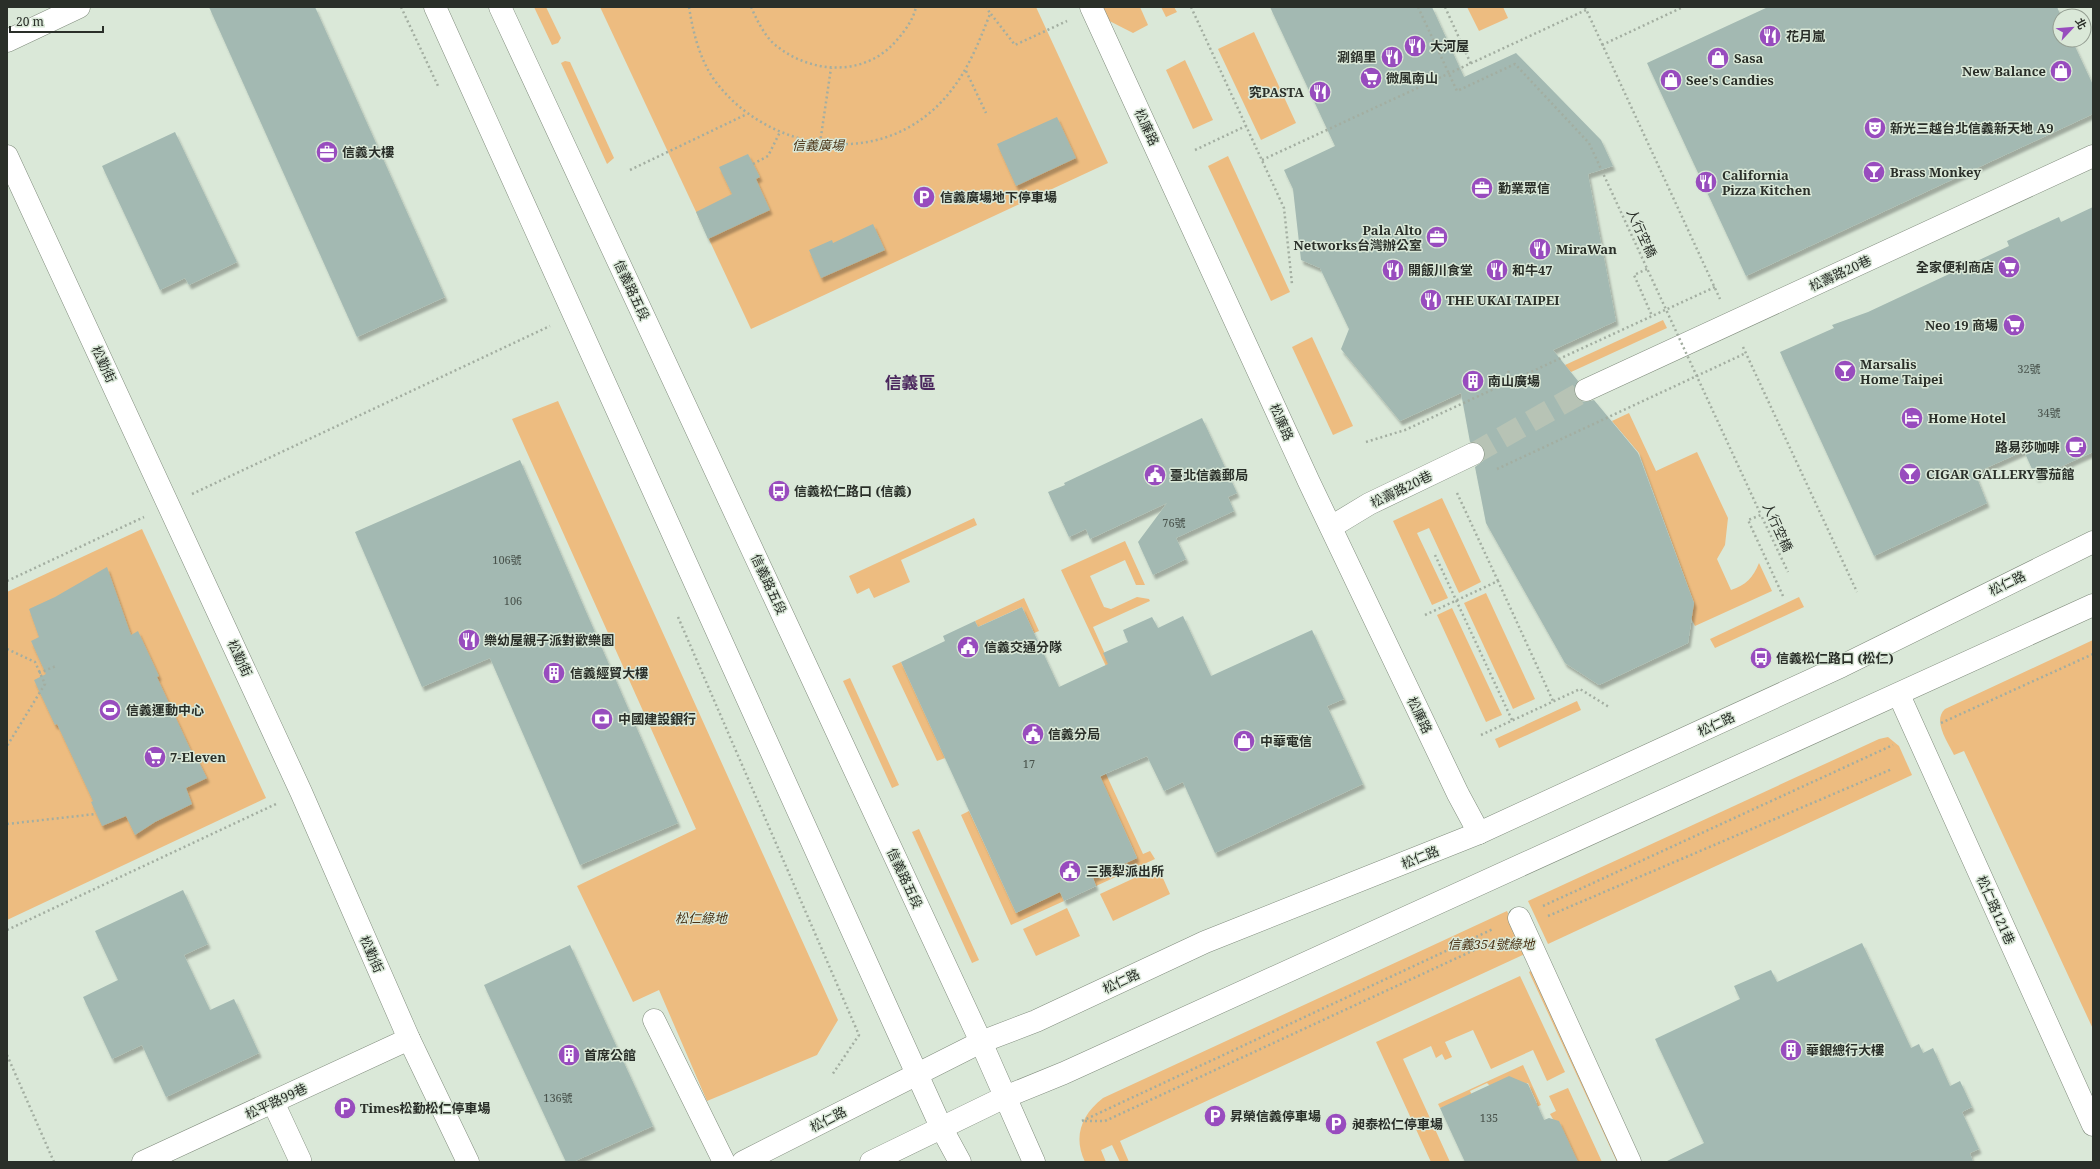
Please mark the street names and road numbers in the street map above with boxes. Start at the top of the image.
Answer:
street label: 松廉路 [1131,106,1163,148]
street label: 人行空橋 [1623,206,1661,260]
street label: 松壽路20巷 [1806,251,1874,295]
street label: 信義路五段 [610,257,654,323]
street label: 松勤街 [88,343,120,385]
street label: 松廉路 [1266,401,1298,443]
street label: 松壽路20巷 [1367,466,1435,512]
street label: 人行空橋 [1759,500,1797,554]
street label: 信義路五段 [747,551,791,617]
street label: 松仁路 [1986,566,2028,600]
street label: 松勤街 [224,637,256,679]
street label: 松廉路 [1403,694,1437,736]
street label: 松仁路 [1695,708,1737,740]
street label: 松仁路 [1399,841,1441,873]
street label: 信義路五段 [883,845,927,911]
street label: 松仁路121巷 [1973,873,2019,947]
street label: 松勤街 [356,933,388,975]
street label: 松仁路 [1100,965,1142,997]
street label: 松平路99巷 [242,1079,310,1123]
street label: 松仁路 [807,1102,849,1136]

